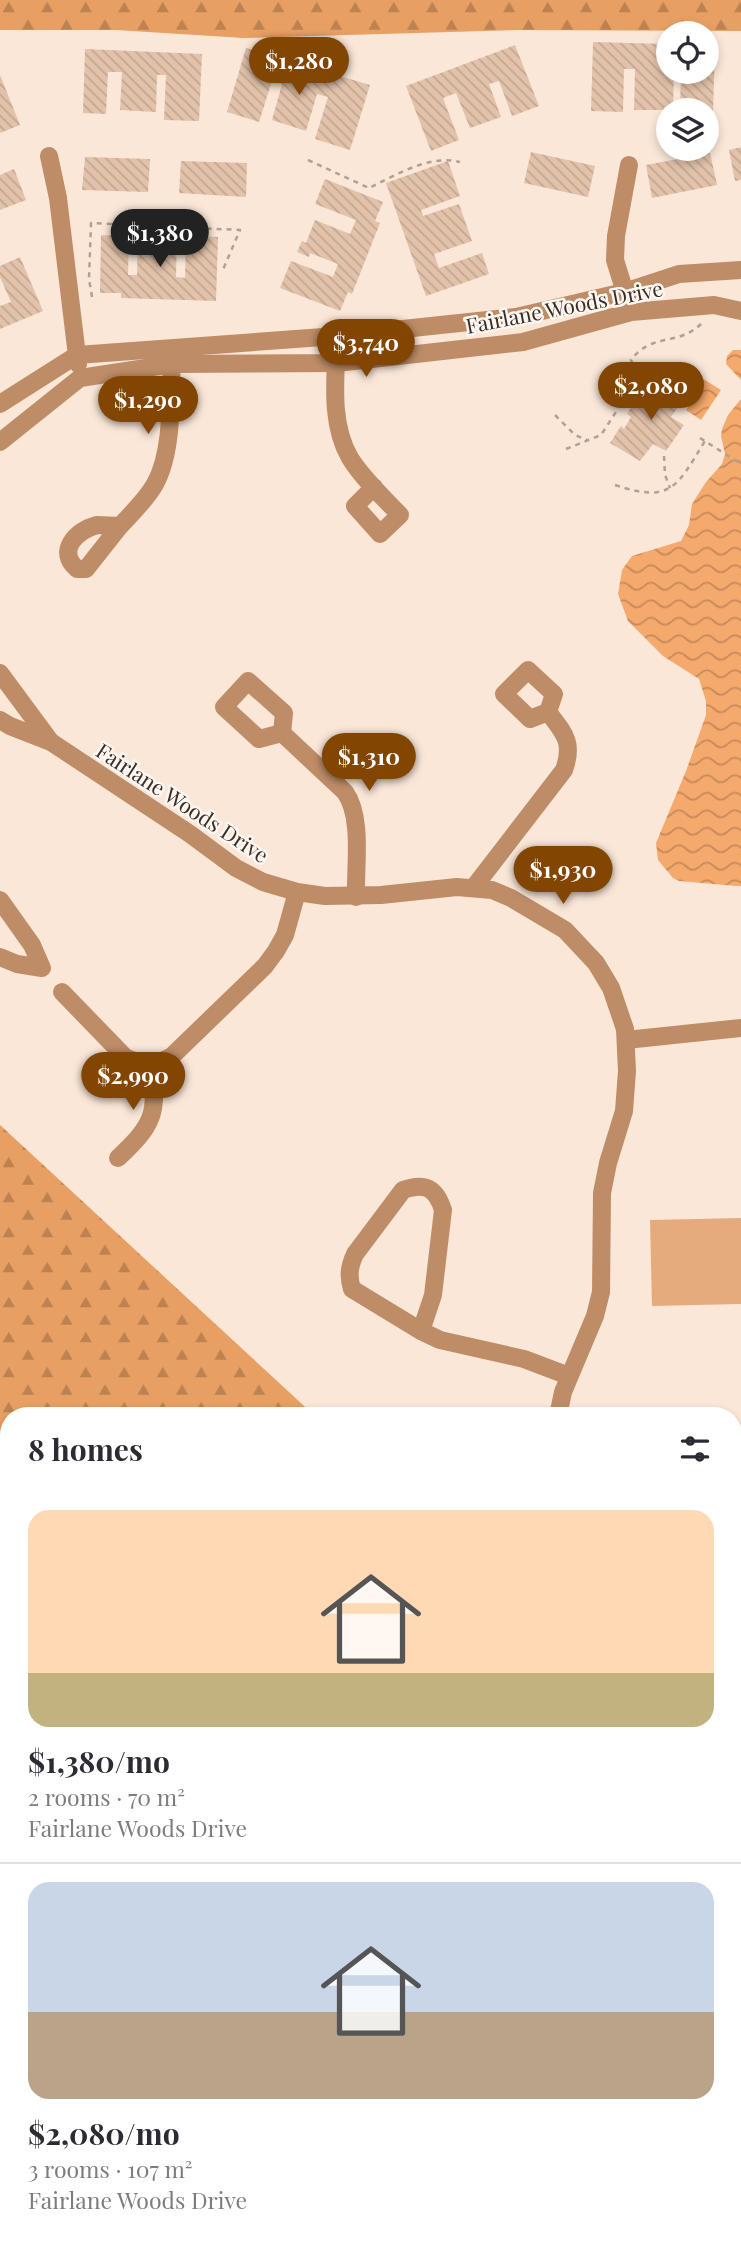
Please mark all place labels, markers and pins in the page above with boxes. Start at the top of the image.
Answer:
pin: $1,280 [242,38,356,97]
pin: $1,380 [103,210,217,269]
pin: $3,740 [309,320,423,379]
pin: $2,080 [594,362,708,422]
pin: $1,290 [91,376,205,436]
pin: $1,310 [312,734,426,793]
pin: $1,930 [506,846,620,906]
pin: $2,990 [76,1052,190,1112]

